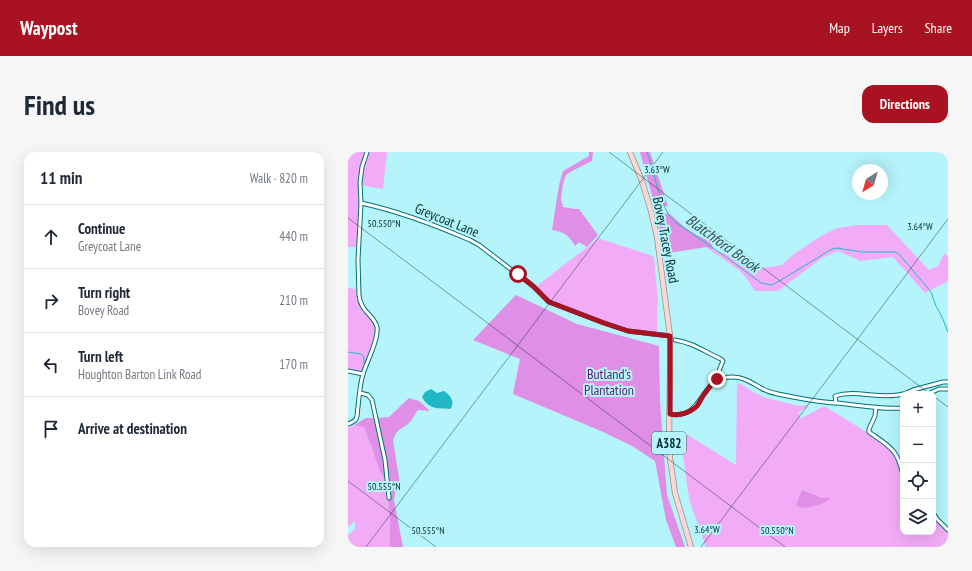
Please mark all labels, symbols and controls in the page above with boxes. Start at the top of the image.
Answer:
text: Waypost [20,16,77,40]
text: Map [829,19,850,37]
text: Layers [872,19,903,37]
text: Share [925,19,952,37]
button: Directions [862,85,948,123]
text: Find us [24,86,95,123]
text: 3.63°W [644,163,670,176]
north arrow [852,164,888,200]
text: 11 min [40,167,82,189]
text: Walk · 820 m [250,170,308,187]
street label: Bovey Tracey Road [649,195,683,285]
street label: Greycoat Lane [412,199,482,241]
water label: Blatchford Brook [682,210,765,277]
text: 50.550°N [367,217,401,230]
text: Continue [78,219,125,238]
text: 3.64°W [907,220,933,233]
icon: ahead [40,226,62,248]
text: 440 m [279,228,308,245]
text: Greycoat Lane [78,238,141,255]
route start [509,265,527,283]
text: Turn right [78,283,130,302]
icon: right [40,290,62,312]
text: 210 m [279,292,308,309]
text: Bovey Road [78,302,129,319]
text: Turn left [78,347,123,366]
icon: left [40,354,62,376]
text: 170 m [279,356,308,373]
park label: Butland's Plantation [584,365,634,399]
text: Houghton Barton Link Road [78,366,201,383]
route end [708,370,726,388]
map controls [900,391,936,535]
button: + [900,391,936,427]
icon: arrive [40,418,62,440]
text: Arrive at destination [78,419,187,438]
button: − [900,427,936,463]
road number: A382 [652,432,686,454]
button: locate [900,463,936,499]
text: 50.555°N [367,480,401,493]
button: layers [900,499,936,535]
text: 3.64°W [694,523,720,536]
text: 50.555°N [411,524,445,537]
text: 50.550°N [760,524,794,537]

